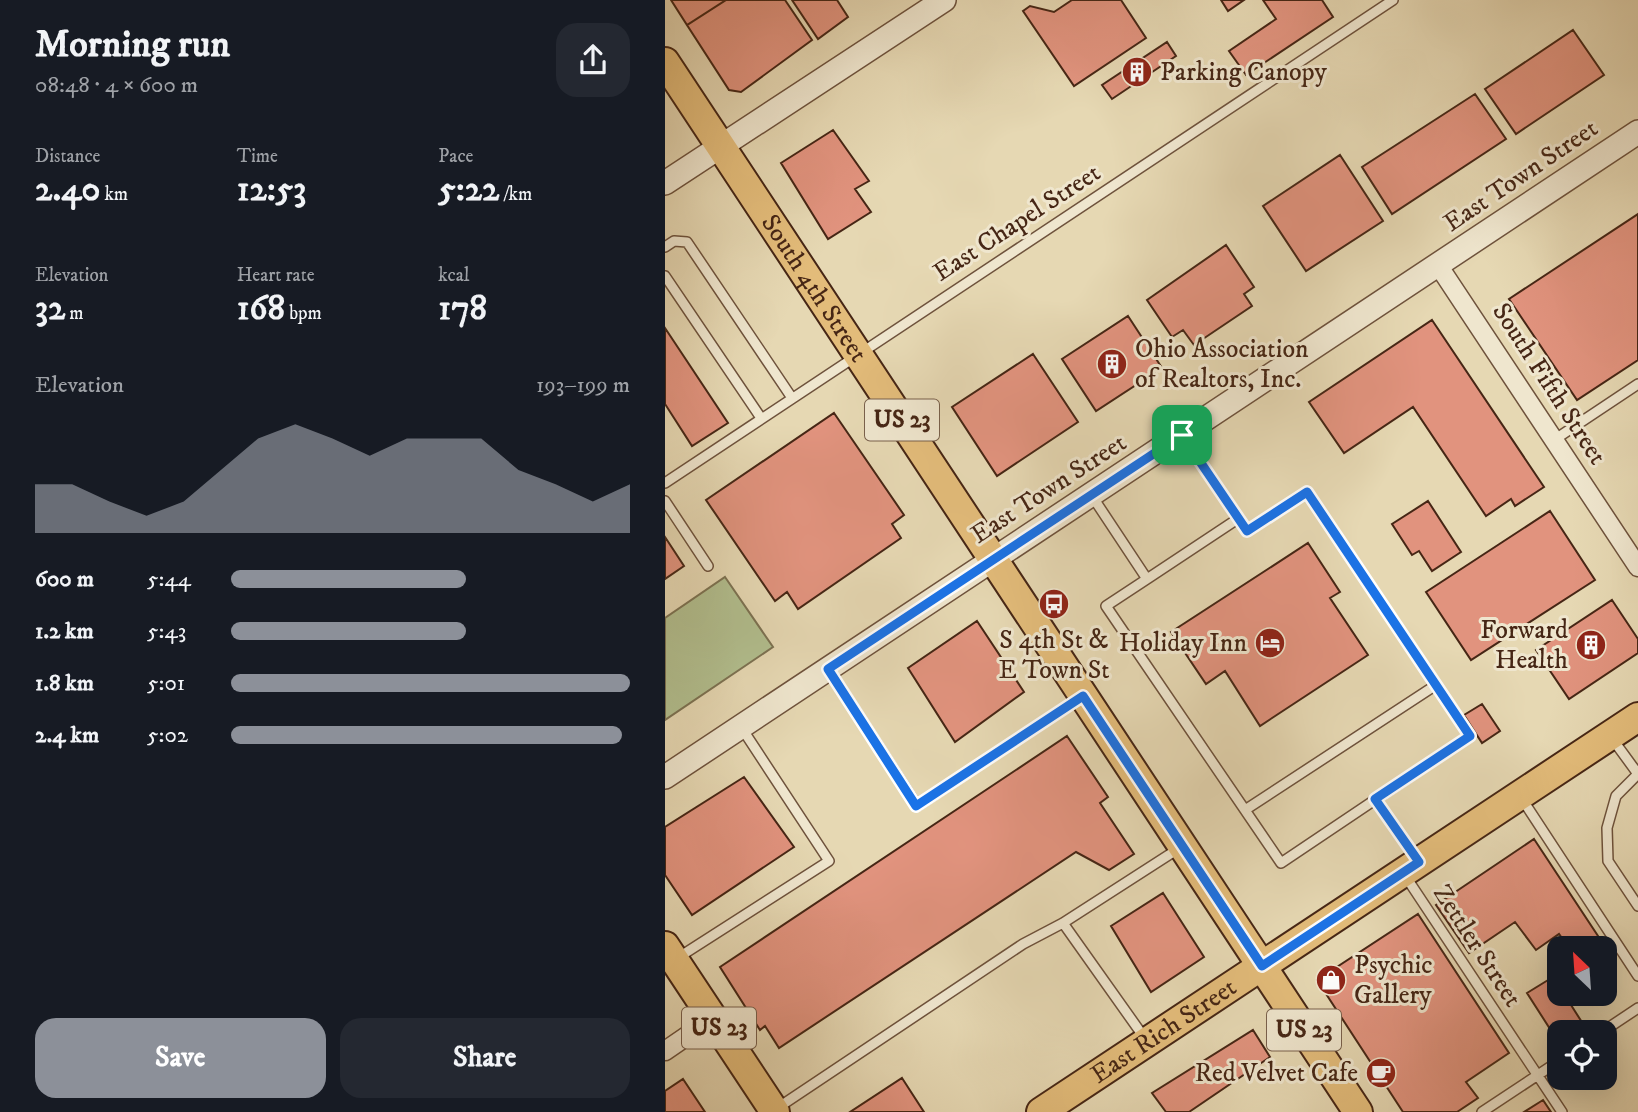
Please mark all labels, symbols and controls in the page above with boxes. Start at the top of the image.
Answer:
text: Morning run [35,21,230,69]
button: share [556,23,630,97]
building icon: Parking Canopy [1120,55,1154,89]
place label: Parking Canopy [1160,56,1328,89]
text: 08:48 · 4 × 600 m [35,71,198,100]
street label: East Town Street [1438,112,1604,240]
text: Distance [35,145,100,168]
text: Time [237,145,278,168]
text: Pace [438,145,473,168]
street label: East Chapel Street [927,157,1107,289]
text: 2.40 [35,168,100,212]
text: 12:53 [237,168,306,212]
text: 5:22 [438,168,499,212]
text: km [100,183,128,206]
text: /km [499,183,532,206]
street label: South 4th Street [754,208,875,368]
text: Elevation [35,264,109,287]
text: Heart rate [237,264,315,287]
text: kcal [438,264,470,287]
text: 32 [35,287,65,331]
text: 168 [237,287,285,331]
text: 178 [438,287,487,331]
street label: South Fifth Street [1484,297,1614,471]
text: m [65,302,84,325]
text: bpm [285,302,322,325]
place label: Ohio Association of Realtors, Inc. [1135,333,1309,396]
building icon: Ohio Association of Realtors, Inc. [1095,347,1129,381]
text: Elevation [35,371,124,400]
text: 193–199 m [536,371,630,400]
road number: US 23 [865,400,939,440]
pin [1152,405,1212,465]
icon: arrive [1163,416,1201,454]
street label: East Town Street [965,426,1133,552]
text: 600 m [35,565,94,594]
text: 5:44 [147,565,191,594]
bus stop icon: S 4th St & E Town St [1037,587,1071,621]
place label: Forward Health [1480,614,1568,677]
text: 1.2 km [35,617,94,646]
text: 5:43 [147,617,186,646]
place label: S 4th St & E Town St [998,624,1110,687]
hotel icon: Holiday Inn [1253,626,1287,660]
place label: Holiday Inn [1119,627,1247,660]
building icon: Forward Health [1574,628,1608,662]
text: 1.8 km [35,669,94,698]
text: 5:01 [147,669,185,698]
text: 2.4 km [35,721,99,750]
text: 5:02 [147,721,188,750]
street label: Zettler Street [1425,879,1529,1013]
north arrow [1547,936,1617,1006]
map controls [1547,936,1617,1090]
place label: Psychic Gallery [1354,949,1433,1012]
shop icon: Psychic Gallery [1314,963,1348,997]
street label: East Rich Street [1084,971,1243,1091]
road number: US 23 [682,1008,756,1048]
road number: US 23 [1267,1010,1341,1050]
button: Save [35,1018,326,1098]
button: Share [340,1018,630,1098]
button: locate [1547,1020,1617,1090]
cafe icon: Red Velvet Cafe [1364,1056,1398,1090]
place label: Red Velvet Cafe [1195,1057,1358,1090]

